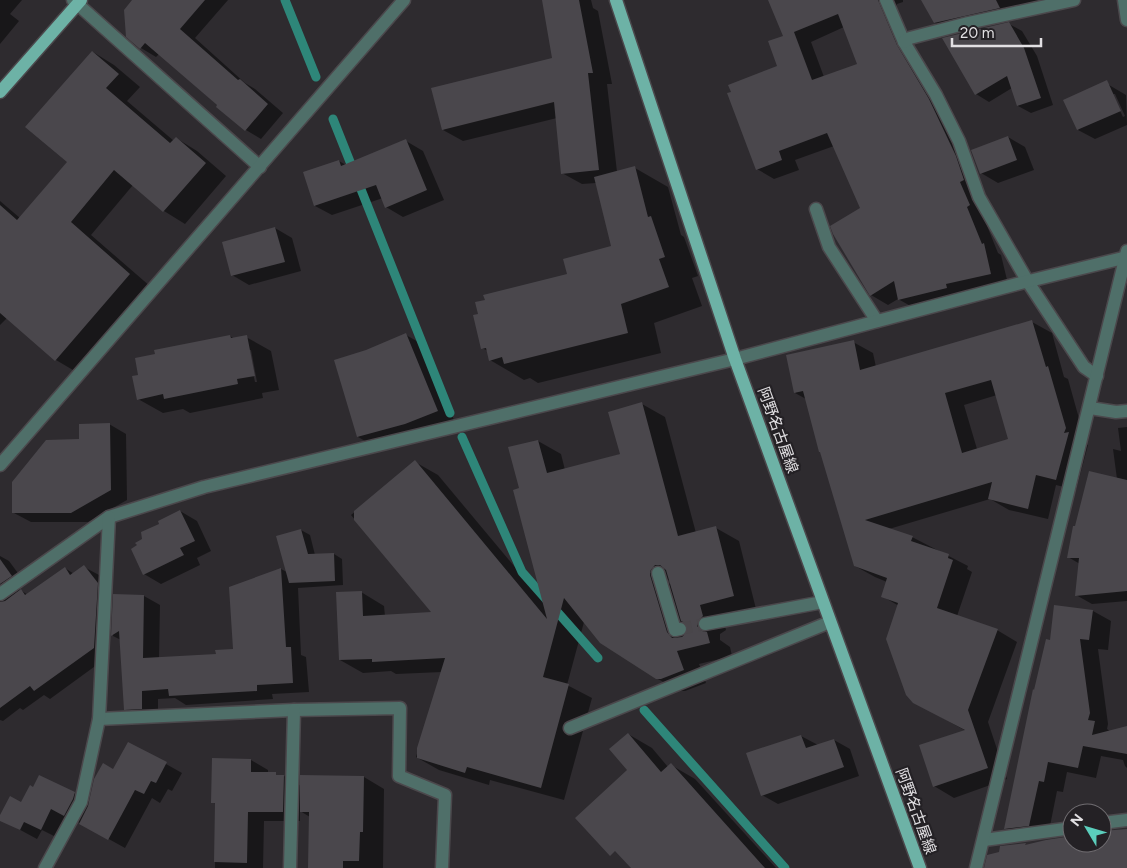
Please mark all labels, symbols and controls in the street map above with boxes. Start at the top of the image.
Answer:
scale bar [952,15,1041,47]
text: 20 m [960,24,994,42]
street label: 阿野名古屋線 [754,385,802,475]
street label: 阿野名古屋線 [892,766,940,856]
north arrow [1062,803,1112,853]
text: N [1067,811,1087,830]

